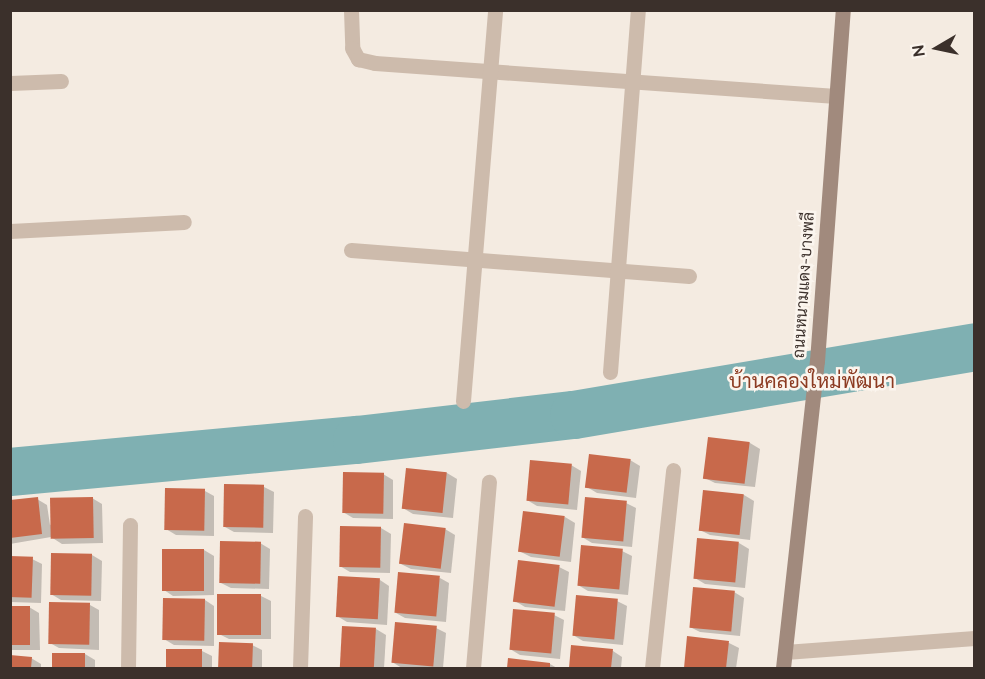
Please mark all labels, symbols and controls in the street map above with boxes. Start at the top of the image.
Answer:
north arrow [907,18,967,78]
text: N [908,43,929,58]
street label: ถนนหนามแดง-บางพลี [789,211,819,359]
district label: บ้านคลองใหม่พัฒนา [729,369,895,393]

